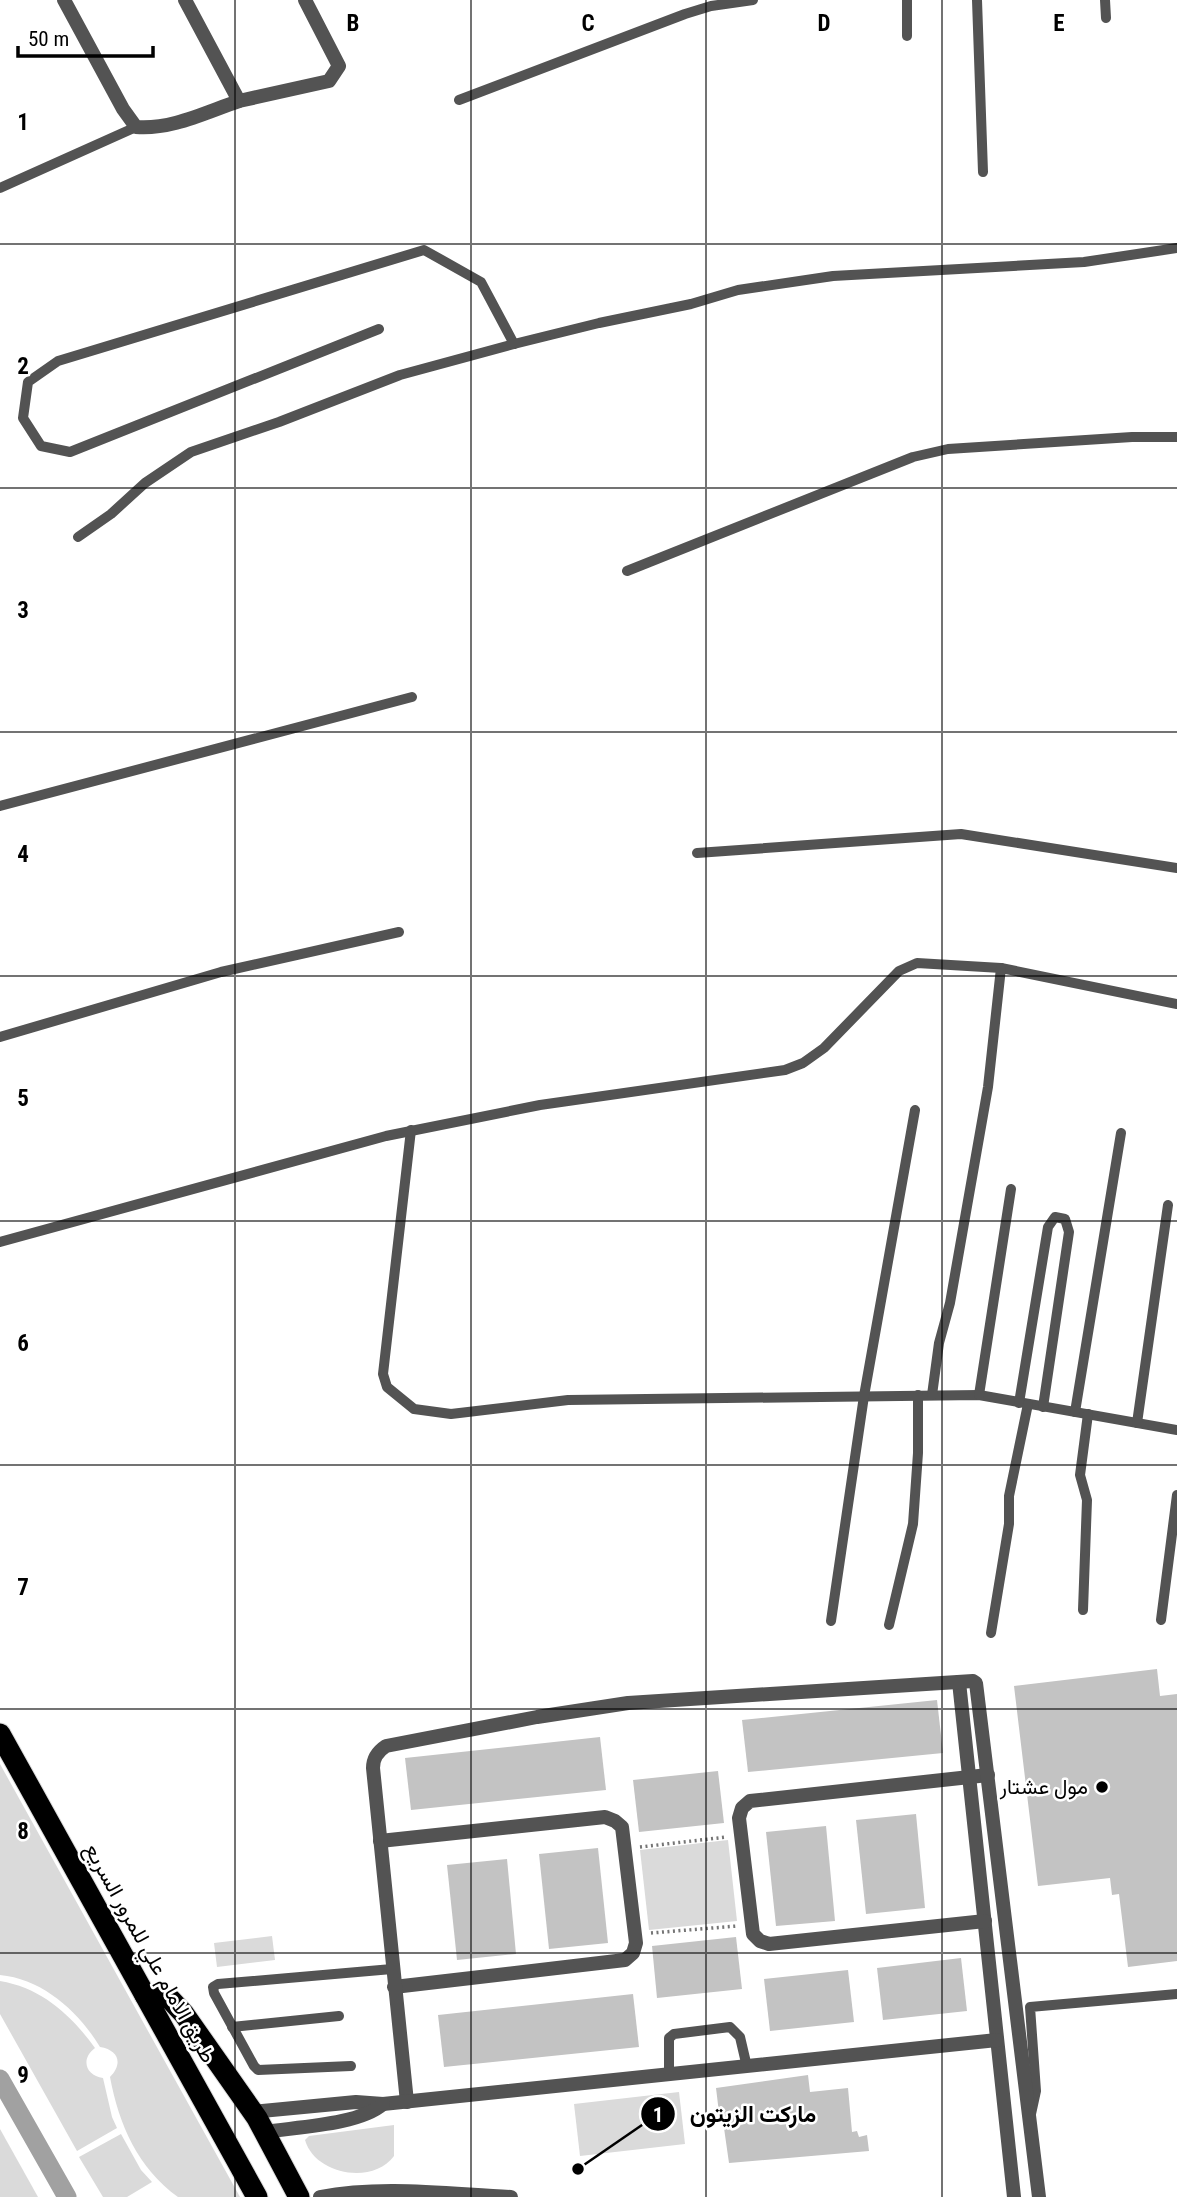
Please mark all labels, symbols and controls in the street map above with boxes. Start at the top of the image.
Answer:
text: B [347,10,359,37]
text: C [581,10,595,37]
text: D [818,10,831,37]
text: E [1053,10,1065,37]
scale bar [18,14,152,58]
text: 50 m [28,27,69,51]
text: 1 [17,109,29,136]
text: 2 [17,353,29,380]
text: 3 [17,597,29,624]
text: 4 [17,841,29,868]
text: 5 [17,1085,29,1112]
text: 6 [17,1330,29,1357]
text: 7 [17,1574,29,1601]
place label: مول عشتار [999,1775,1088,1800]
marker: مول عشتار [1094,1779,1110,1795]
text: 8 [17,1818,29,1845]
street label: طريق الامام علي للمرور السريع [75,1839,220,2069]
text: 9 [17,2062,29,2089]
callout: ماركت الزيتون [640,2092,830,2136]
text: ماركت الزيتون [690,2101,816,2129]
text: 1 [653,2103,663,2127]

